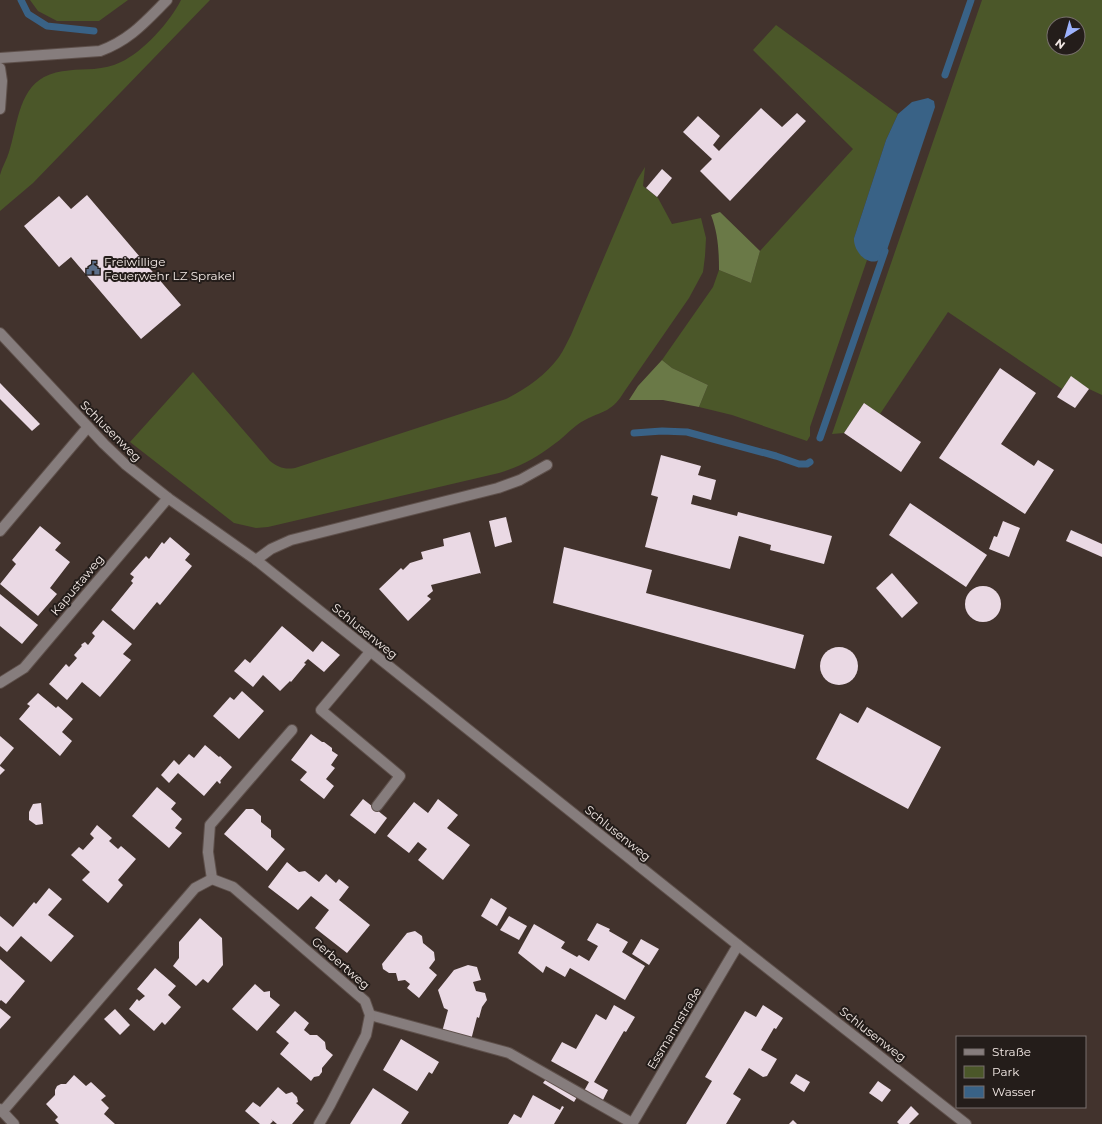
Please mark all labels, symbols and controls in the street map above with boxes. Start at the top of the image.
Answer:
north arrow [1046,16,1086,56]
text: N [1052,36,1068,52]
place label: Freiwillige Feuerwehr LZ Sprakel [104,254,235,283]
public building icon: Freiwillige Feuerwehr LZ Sprakel [85,260,101,276]
street label: Schlusenweg [77,397,145,465]
street label: Kapustaweg [47,551,107,619]
street label: Schlusenweg [329,600,401,662]
street label: Schlusenweg [582,802,654,864]
street label: Gerbertweg [309,934,373,992]
street label: Essmannstraße [644,984,704,1072]
street label: Schlusenweg [837,1003,909,1065]
legend [956,1036,1086,1108]
text: Straße [992,1044,1031,1059]
text: Park [992,1064,1020,1079]
text: Wasser [992,1084,1036,1099]

